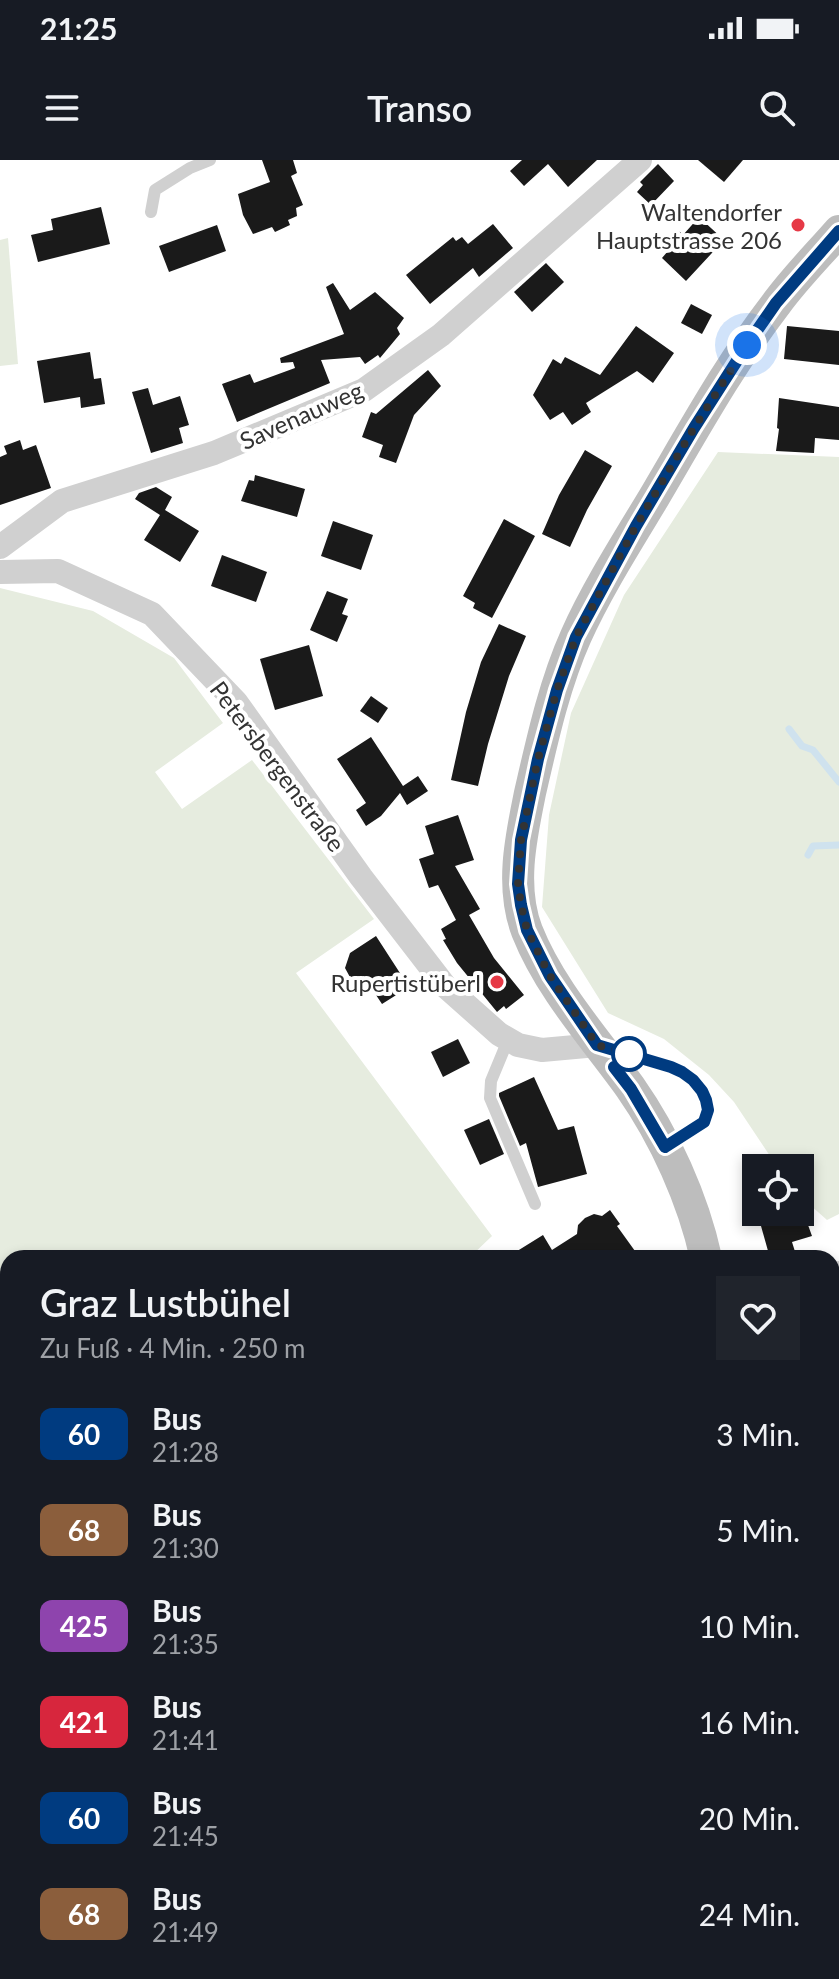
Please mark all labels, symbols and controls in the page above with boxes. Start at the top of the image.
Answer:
text: 21:25 [40,10,117,46]
icon: menu [40,86,84,130]
text: Transo [367,86,472,130]
icon: search [755,86,799,130]
place label: Waltendorfer Hauptstrasse 206 [596,197,782,254]
marker: Waltendorfer Hauptstrasse 206 [789,216,807,234]
your location [727,325,767,365]
street label: Savenauweg [235,375,367,455]
street label: Petersbergenstraße [205,675,351,857]
place label: Rupertistüberl [331,968,481,997]
marker: Rupertistüberl [488,973,506,991]
unlabelled marker [612,1037,646,1071]
map controls [742,1154,814,1226]
button: locate [742,1154,814,1226]
button: heart [716,1276,800,1360]
text: Graz Lustbühel [40,1279,291,1325]
text: Zu Fuß · 4 Min. · 250 m [40,1332,306,1364]
text: Bus [152,1400,202,1436]
text: 3 Min. [716,1416,800,1452]
text: 60 [68,1417,100,1451]
text: 21:28 [152,1436,219,1468]
text: Bus [152,1496,202,1532]
text: 5 Min. [716,1512,800,1548]
text: 68 [68,1513,100,1547]
text: 21:30 [152,1532,219,1564]
text: Bus [152,1592,202,1628]
text: 10 Min. [699,1608,800,1644]
text: 425 [60,1609,108,1643]
text: 21:35 [152,1628,219,1660]
text: Bus [152,1688,202,1724]
text: 16 Min. [699,1704,800,1740]
text: 421 [60,1705,108,1739]
text: 21:41 [152,1724,219,1756]
text: Bus [152,1784,202,1820]
text: 20 Min. [699,1800,800,1836]
text: 60 [68,1801,100,1835]
text: 21:45 [152,1820,219,1852]
text: Bus [152,1880,202,1916]
text: 24 Min. [699,1896,800,1932]
text: 68 [68,1897,100,1931]
text: 21:49 [152,1916,219,1948]

